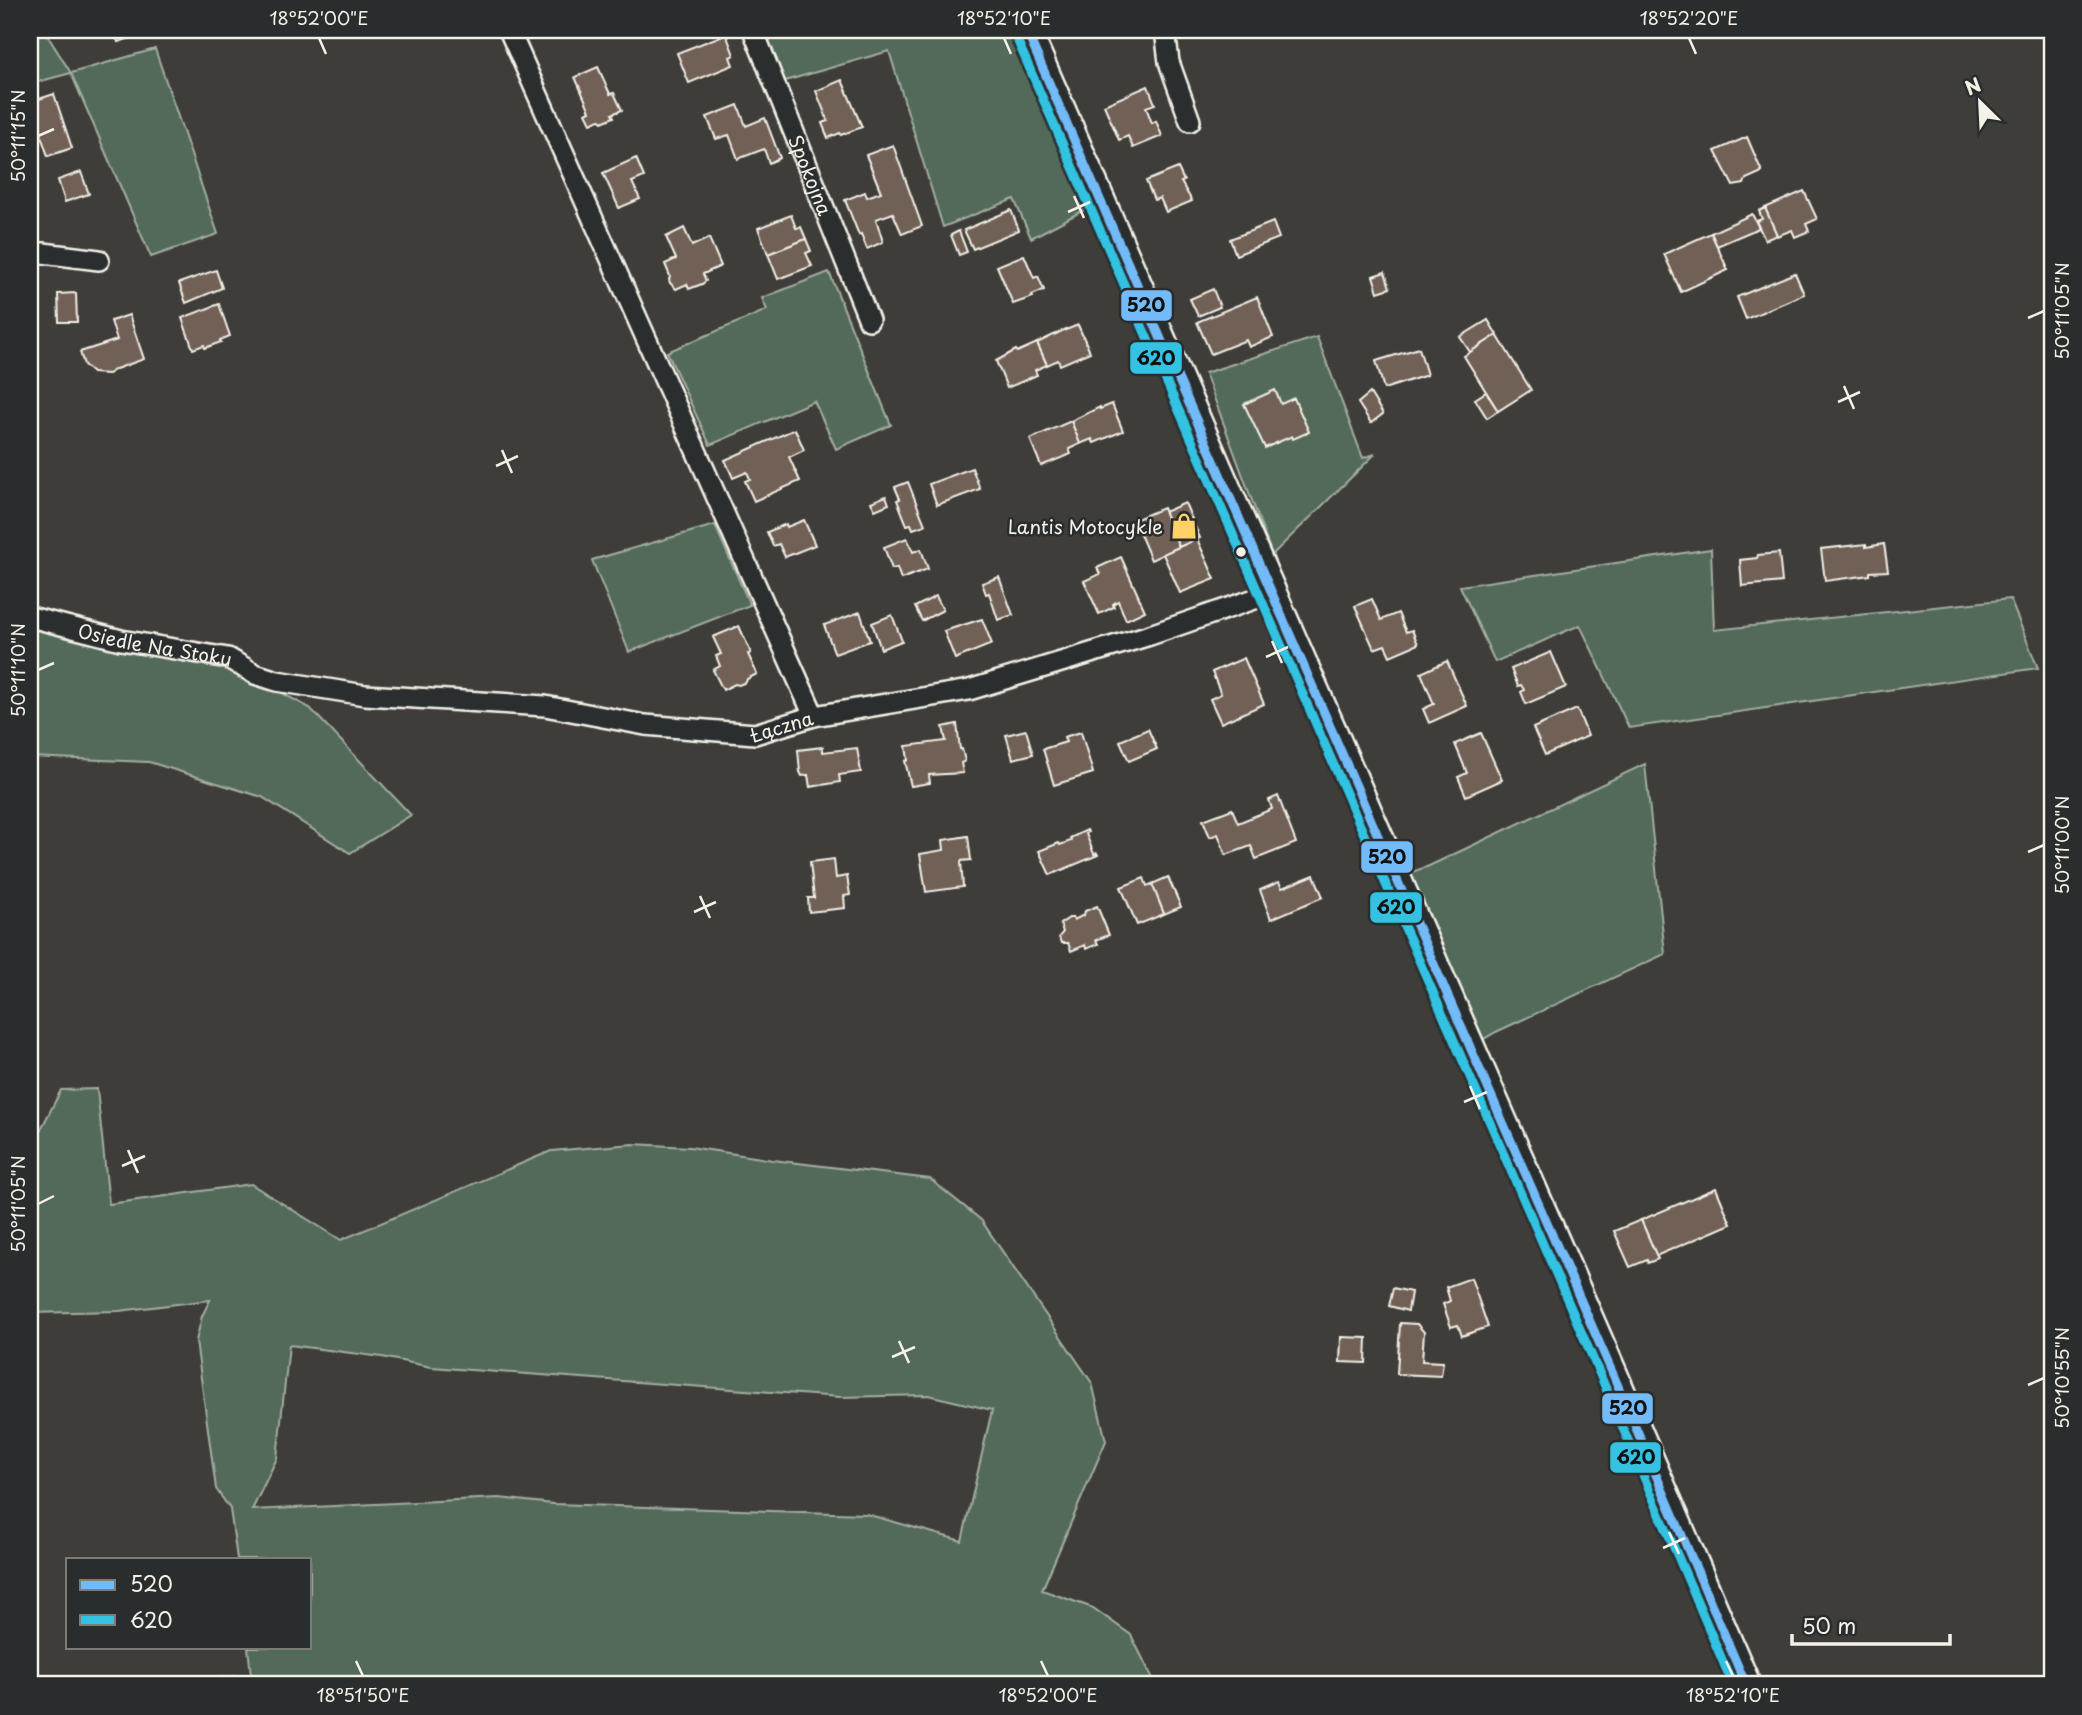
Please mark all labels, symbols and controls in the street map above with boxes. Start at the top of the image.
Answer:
text: 18°52'00"E [269,4,369,31]
text: 18°52'10"E [957,4,1051,31]
text: 18°52'20"E [1640,4,1738,31]
north arrow [1946,66,2016,136]
text: N [1960,70,1985,101]
text: 50°11'15"N [4,90,31,182]
street label: Spokojna [782,130,840,219]
text: 50°11'05"N [2048,262,2075,360]
line badge: 520 [1120,289,1173,322]
text: 520 [1127,290,1165,318]
line badge: 620 [1129,341,1183,375]
text: 620 [1136,343,1176,371]
shop icon: Lantis Motocykle [1169,511,1199,541]
place label: Lantis Motocykle [1008,512,1163,540]
unlabelled marker [1234,545,1248,559]
street label: Osiedle Na Stoku [75,616,234,672]
text: 50°11'10"N [4,623,31,717]
street label: Łączna [746,703,816,749]
text: 50°11'00"N [2048,795,2075,895]
line badge: 520 [1360,840,1414,874]
text: 520 [1368,842,1406,870]
line badge: 620 [1369,891,1423,924]
text: 620 [1376,892,1416,920]
text: 50°11'05"N [4,1155,31,1253]
text: 50°10'55"N [2048,1327,2075,1429]
line badge: 520 [1601,1392,1654,1425]
text: 520 [1609,1393,1647,1421]
line badge: 620 [1609,1441,1662,1474]
text: 620 [1616,1442,1656,1470]
legend [66,1558,312,1648]
text: 520 [130,1567,173,1599]
text: 620 [130,1603,173,1635]
scale bar [1792,1603,1949,1647]
text: 50 m [1802,1609,1856,1641]
text: 18°51'50"E [316,1681,410,1708]
text: 18°52'00"E [998,1681,1098,1708]
text: 18°52'10"E [1686,1681,1780,1708]

